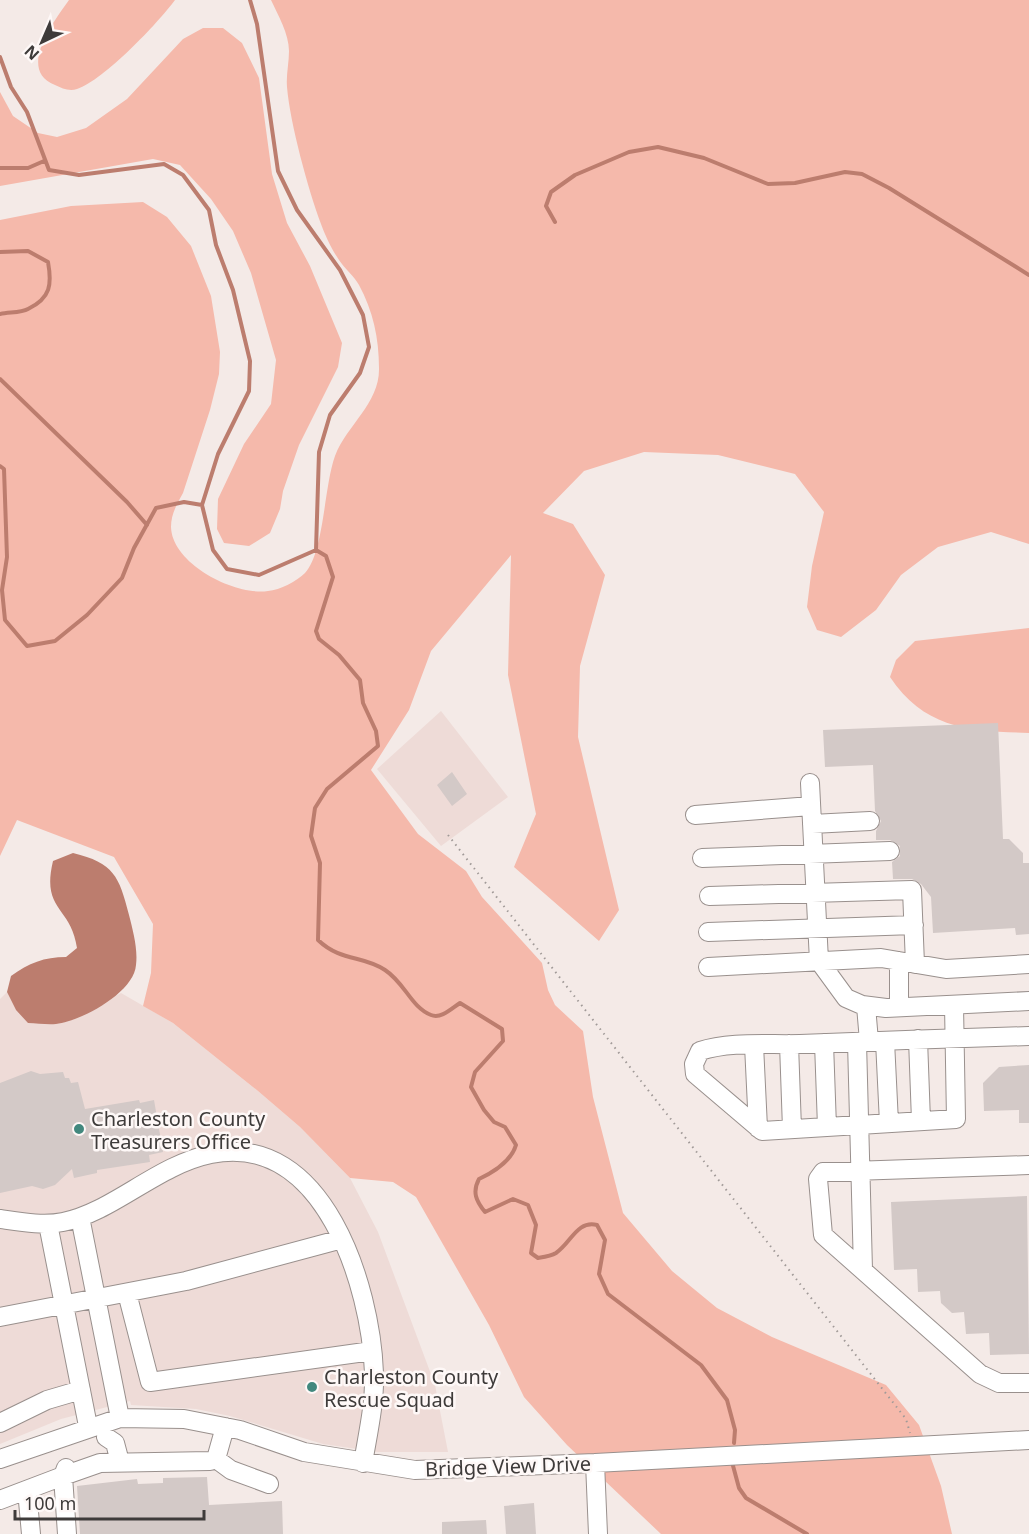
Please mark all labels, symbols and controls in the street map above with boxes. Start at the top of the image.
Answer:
north arrow [12,12,72,72]
text: N [19,40,44,65]
place label: Charleston County Treasurers Office [91,1105,266,1155]
marker: Charleston County Treasurers Office [72,1122,86,1136]
place label: Charleston County Rescue Squad [324,1363,499,1413]
marker: Charleston County Rescue Squad [305,1380,319,1394]
street label: Bridge View Drive [425,1450,591,1482]
scale bar [15,1483,204,1521]
text: 100 m [24,1491,76,1515]

